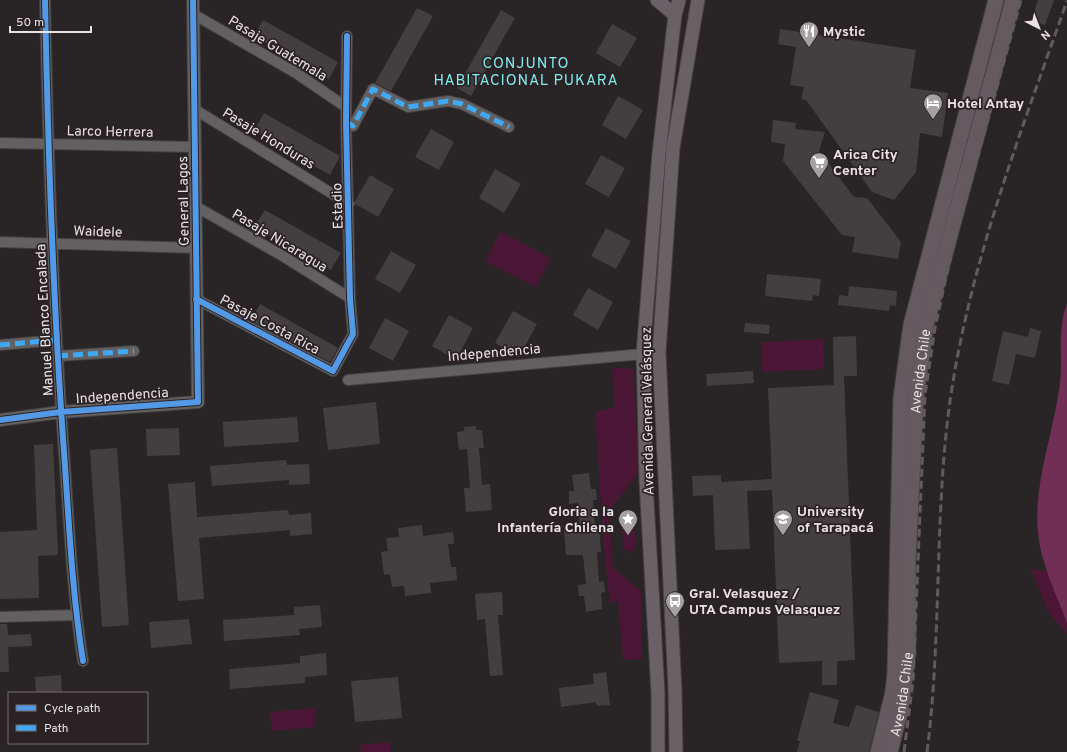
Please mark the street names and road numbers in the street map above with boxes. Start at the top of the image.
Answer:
street label: Pasaje Guatemala [225,13,330,86]
street label: Pasaje Honduras [219,105,318,174]
street label: Larco Herrera [66,123,154,142]
street label: General Lagos [175,156,194,246]
street label: Estadio [329,182,348,229]
street label: Pasaje Nicaragua [228,206,330,276]
street label: Waidele [73,223,123,242]
street label: Manuel Blanco Encalada [33,243,58,396]
street label: Pasaje Costa Rica [216,292,322,359]
street label: Avenida General Velásquez [639,327,658,495]
street label: Avenida Chile [908,328,935,414]
street label: Independencia [447,341,541,366]
street label: Independencia [75,385,169,408]
street label: Avenida Chile [887,651,918,739]

